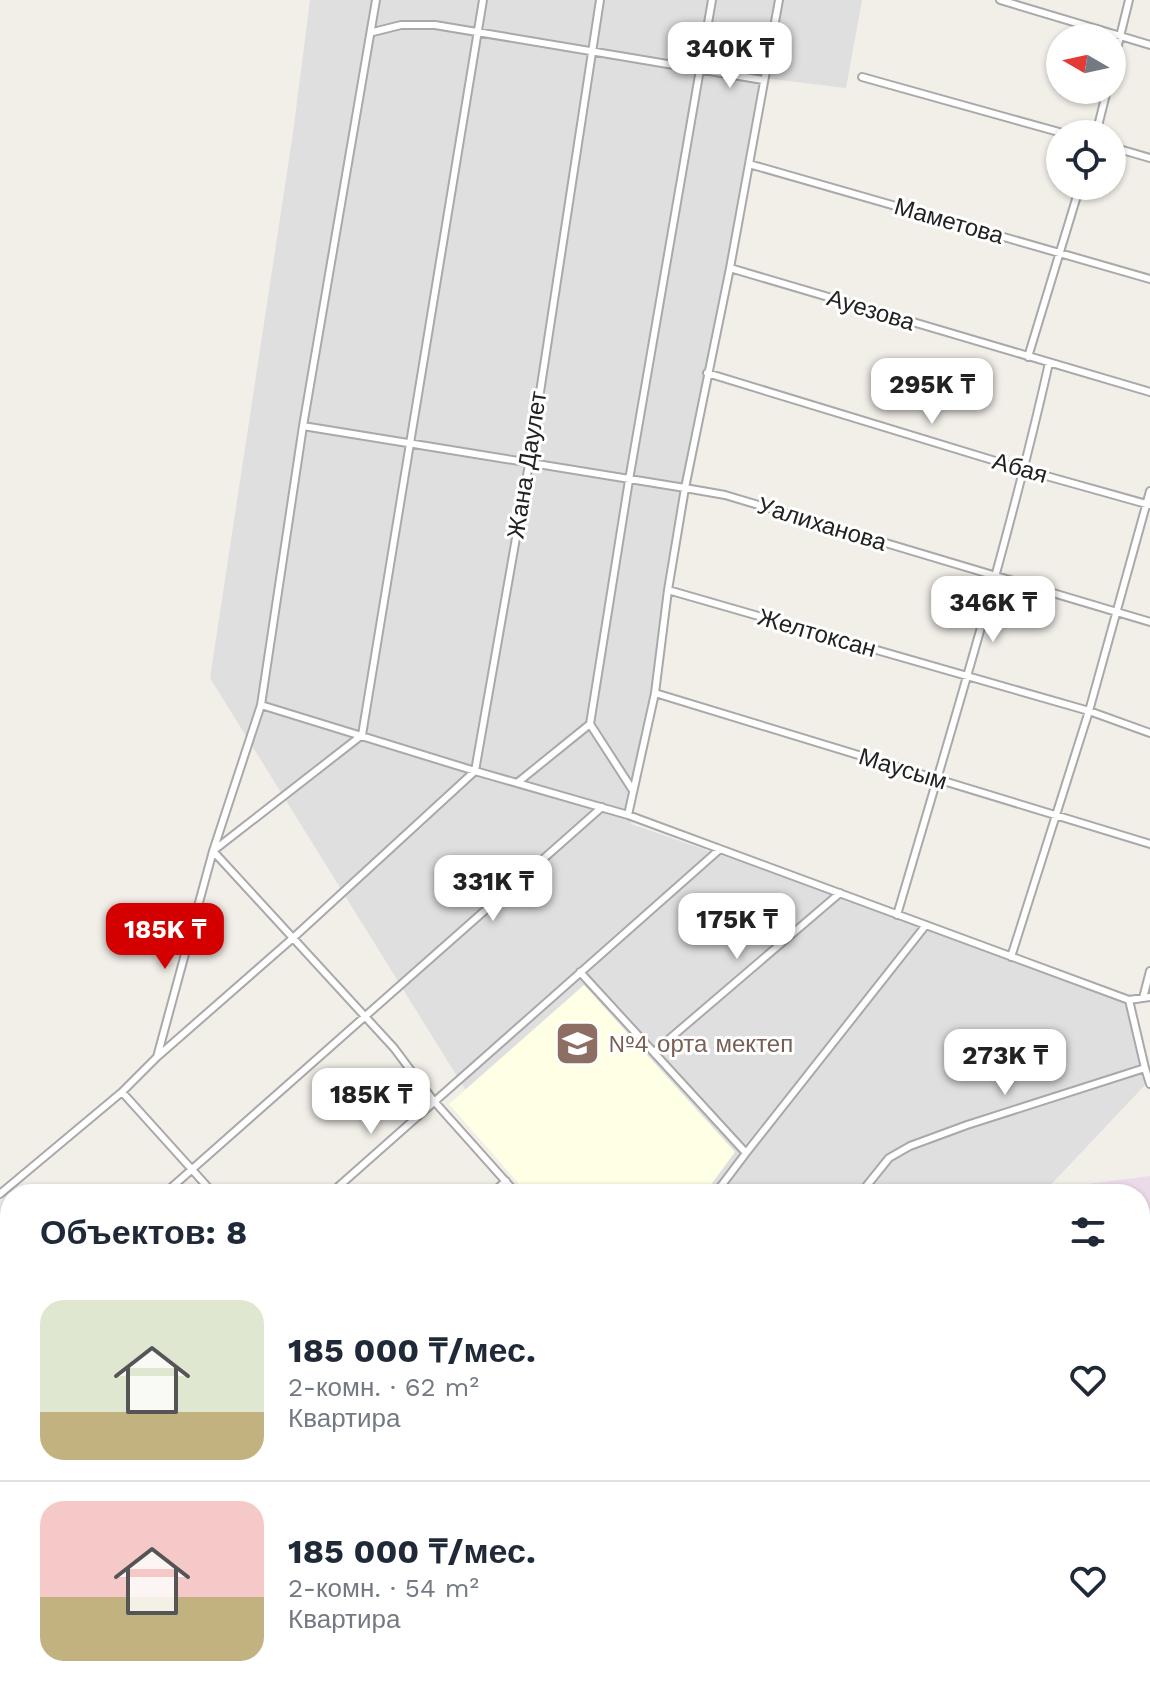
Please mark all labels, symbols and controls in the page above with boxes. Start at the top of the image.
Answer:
pin: 340K ₸ [665,22,795,90]
north arrow [1046,24,1126,104]
map controls [1046,24,1126,200]
text: 340K ₸ [686,33,774,63]
button: locate [1046,120,1126,200]
street label: Маметова [891,192,1008,250]
street label: Ауезова [824,283,919,337]
pin: 295K ₸ [867,358,997,426]
text: 295K ₸ [889,369,975,399]
street label: Жана Даулет [502,389,552,541]
street label: Абая [989,447,1051,489]
street label: Уалиханова [754,491,891,557]
pin: 346K ₸ [928,576,1058,644]
text: 346K ₸ [949,587,1037,617]
street label: Желтоксан [755,603,879,663]
street label: Маусым [855,742,951,796]
pin: 331K ₸ [428,855,558,923]
text: 331K ₸ [452,866,534,896]
pin: 175K ₸ [672,893,802,961]
pin: 185K ₸ [100,903,230,971]
text: 175K ₸ [696,904,778,934]
text: 185K ₸ [124,914,206,944]
school or university icon: №4 орта мектеп [553,1020,601,1068]
pin: 273K ₸ [940,1029,1070,1097]
place label: №4 орта мектеп [608,1030,793,1058]
text: 273K ₸ [962,1040,1048,1070]
pin: 185K ₸ [306,1068,436,1136]
text: 185K ₸ [330,1079,412,1109]
icon: filters [1066,1210,1110,1254]
text: Объектов: 8 [40,1212,247,1252]
text: 185 000 ₸/мес. [288,1330,536,1370]
icon: home [104,1332,200,1428]
icon: heart [1066,1358,1110,1402]
text: 2-комн. · 62 m² [288,1372,479,1402]
text: Квартира [288,1403,400,1433]
text: 185 000 ₸/мес. [288,1531,536,1571]
icon: home [104,1533,200,1629]
icon: heart [1066,1559,1110,1603]
text: 2-комн. · 54 m² [288,1573,479,1603]
text: Квартира [288,1604,400,1634]

